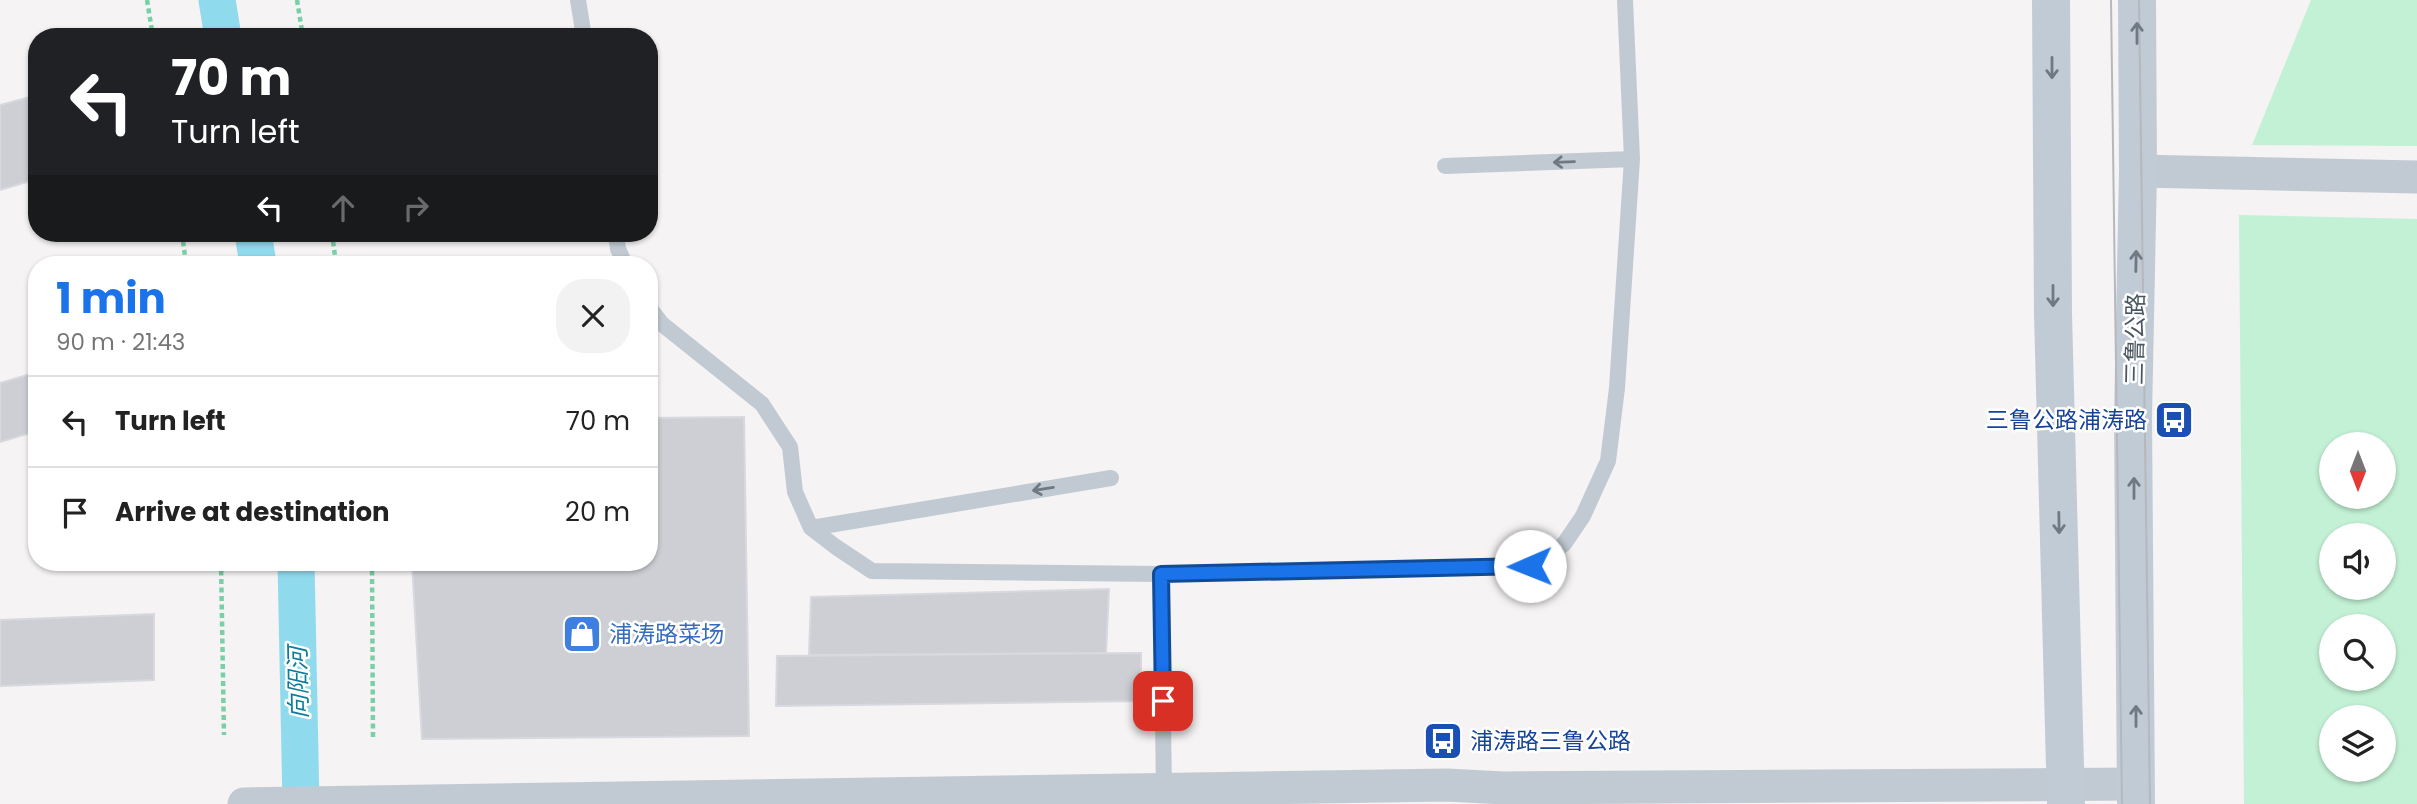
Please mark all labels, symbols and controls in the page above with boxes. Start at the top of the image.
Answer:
one-way arrow [2131,22,2144,45]
text: 70 m [171,44,291,112]
icon: left [56,56,147,147]
one-way arrow [2045,56,2059,79]
text: Turn left [171,109,300,154]
one-way arrow [1553,155,1576,168]
icon: left [251,189,289,227]
icon: ahead [324,189,362,227]
icon: right [397,189,435,227]
one-way arrow [2130,250,2143,273]
text: 1 min [56,269,166,328]
button: close [556,279,630,353]
one-way arrow [2046,284,2060,307]
street label: 三鲁公路 [2118,293,2152,385]
text: 90 m · 21:43 [56,326,185,358]
bus stop icon: 三鲁公路浦涛路 [2153,399,2195,441]
icon: left [56,403,94,441]
text: Turn left [115,403,226,439]
text: 70 m [566,403,630,439]
place label: 三鲁公路浦涛路 [1986,404,2147,436]
north arrow [2319,432,2396,509]
map controls [2319,432,2396,782]
one-way arrow [2127,477,2141,500]
one-way arrow [1032,483,1055,496]
icon: arrive [56,494,94,532]
text: Arrive at destination [115,494,390,530]
text: 20 m [565,494,630,530]
one-way arrow [2052,511,2065,534]
button: sound [2319,523,2396,600]
position arrow [1493,529,1567,603]
shop icon: 浦涛路菜场 [561,613,603,655]
button: search [2319,614,2396,691]
place label: 浦涛路菜场 [609,618,724,650]
water label: 向阳河 [281,643,315,719]
pin [1133,671,1193,731]
icon: arrive [1144,682,1182,720]
one-way arrow [2129,705,2143,728]
button: layers [2319,705,2396,782]
bus stop icon: 浦涛路三鲁公路 [1422,720,1464,762]
place label: 浦涛路三鲁公路 [1470,725,1631,757]

